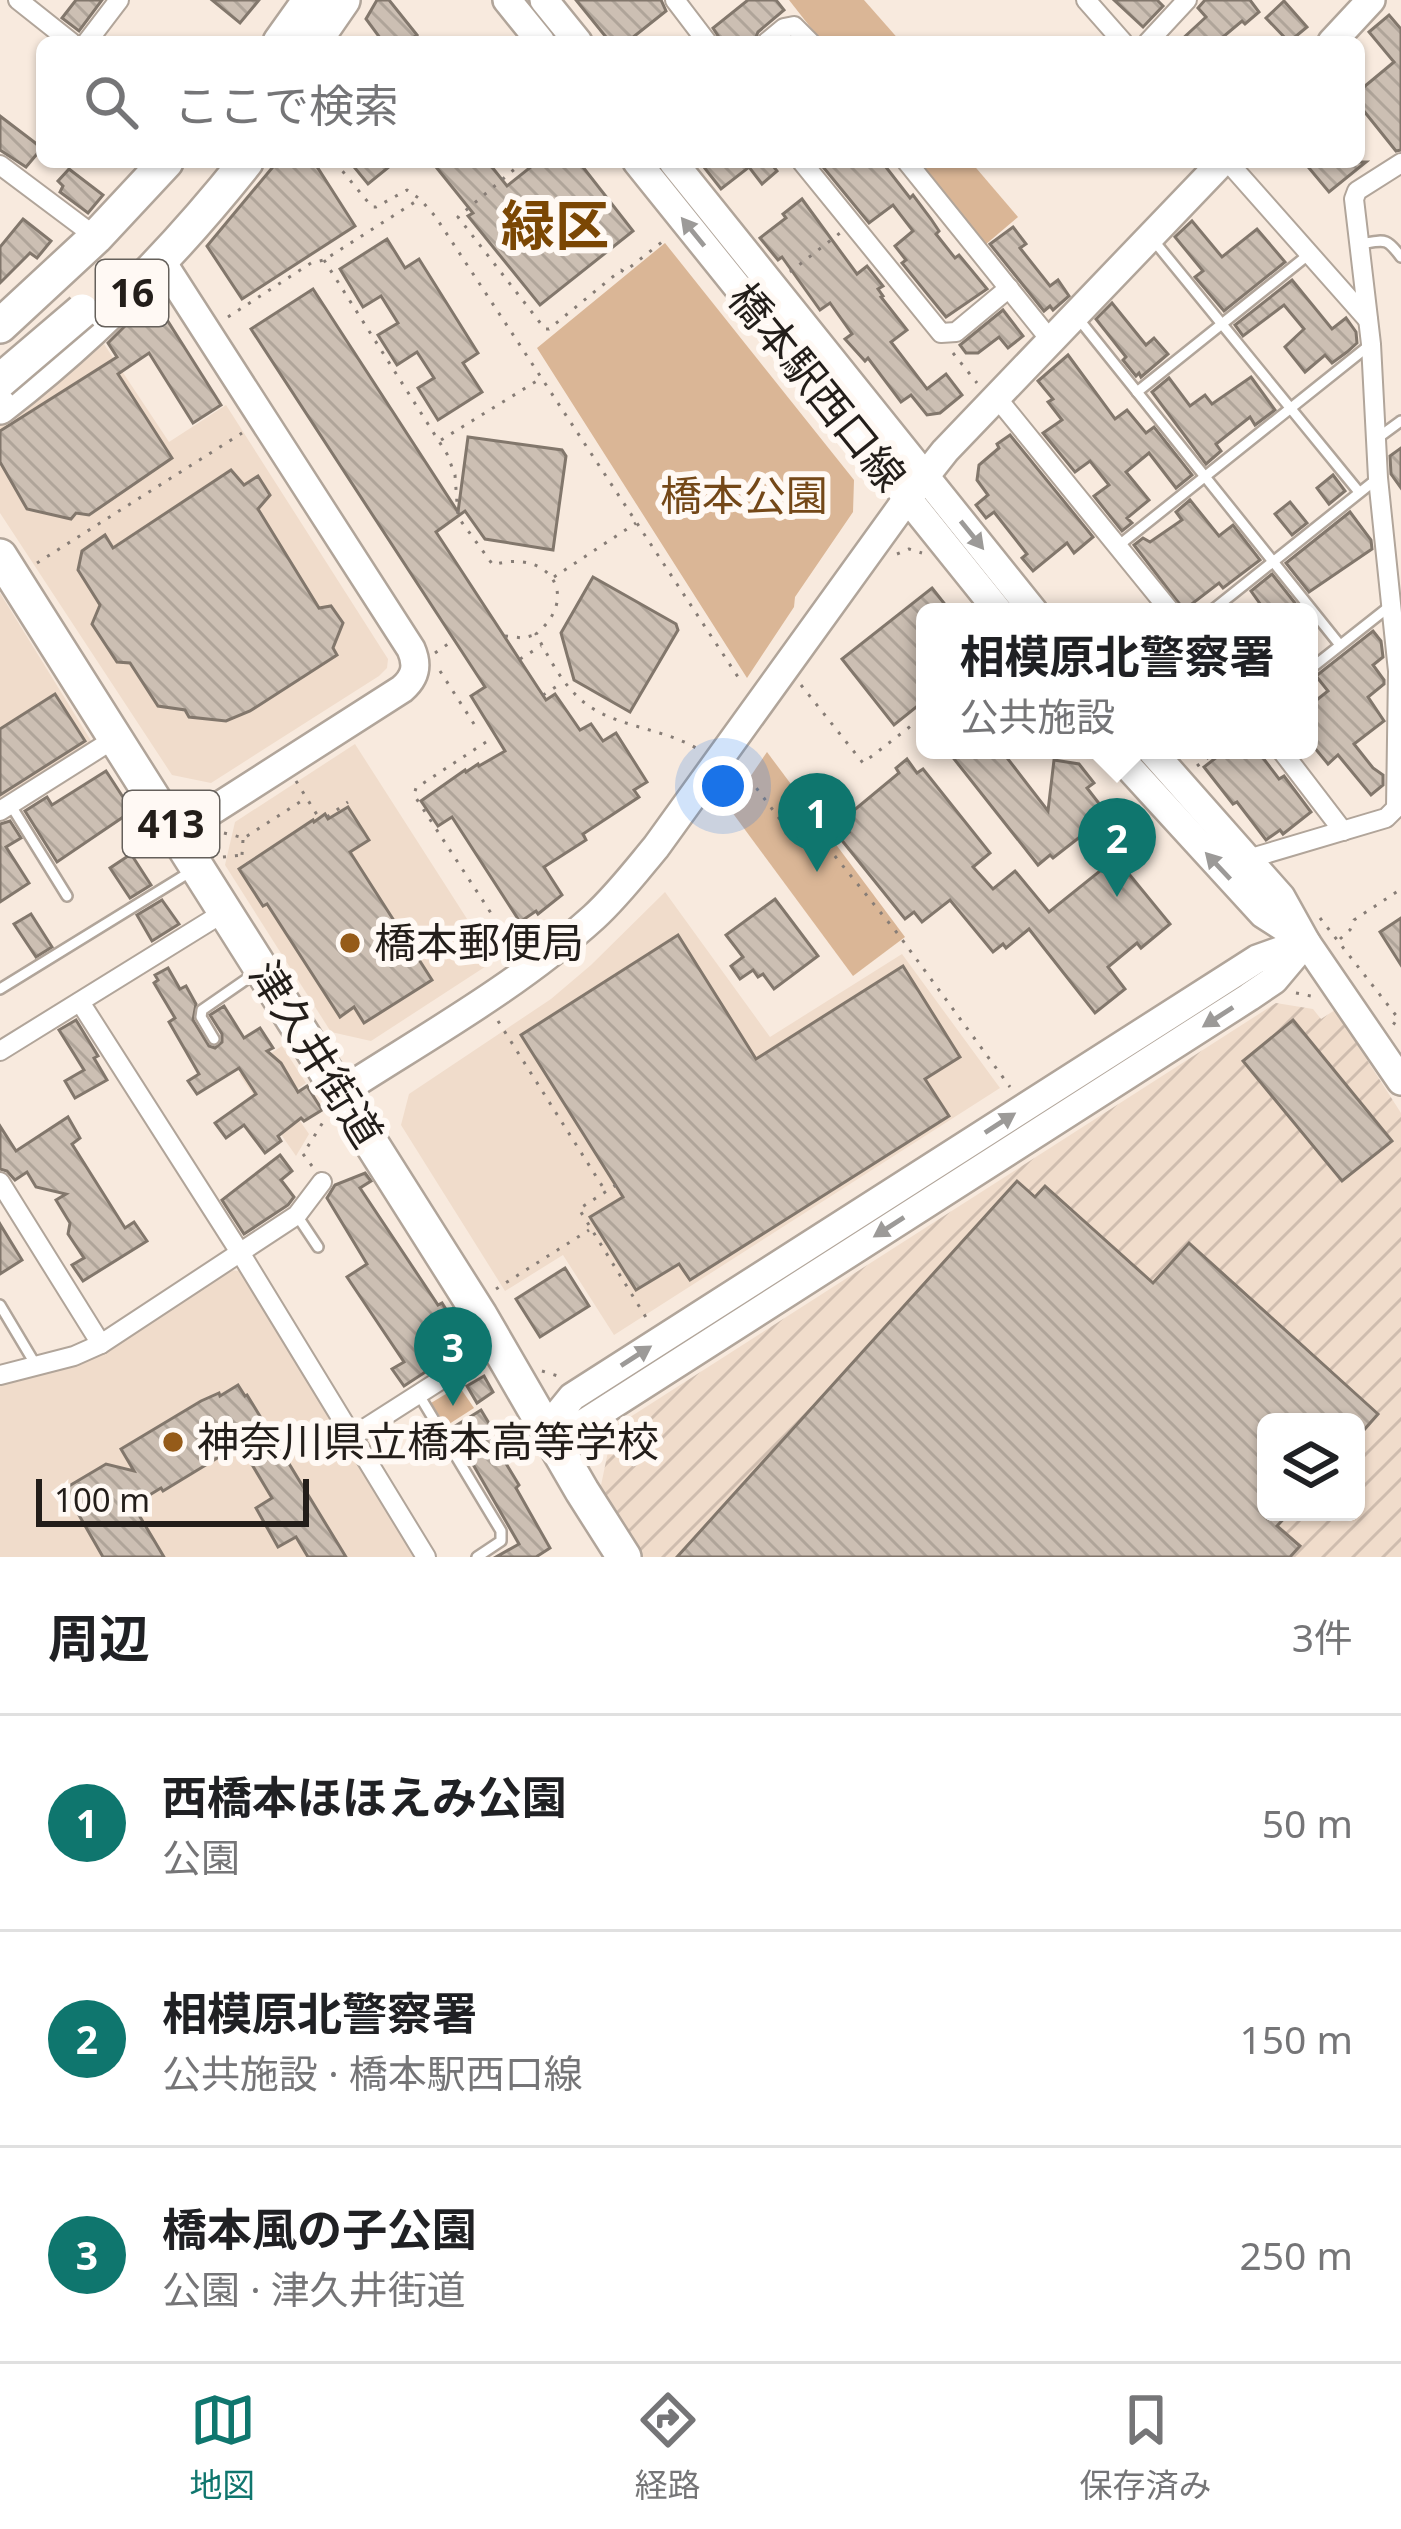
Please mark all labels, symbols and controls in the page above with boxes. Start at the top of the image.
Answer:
search box [36,36,1365,168]
icon: search [78,69,144,135]
text: ここで検索 [174,74,399,135]
district label: 緑区 [501,187,609,261]
one-way arrow [681,217,706,248]
road number: 16 [96,260,168,326]
street label: 橋本駅西口線 [717,270,920,502]
park label: 橋本公園 [660,466,828,523]
one-way arrow [958,519,984,550]
popup [916,603,1318,759]
text: 相模原北警察署 [959,625,1275,686]
text: 公共施設 [959,689,1116,742]
your location [693,756,753,816]
pin: 1 [778,773,856,872]
road number: 413 [123,791,219,857]
pin: 2 [1078,798,1156,897]
one-way arrow [1204,851,1232,880]
place label: 橋本郵便局 [374,913,584,970]
marker: 橋本郵便局 [337,930,363,956]
street label: 津久井街道 [237,949,397,1157]
one-way arrow [1202,1006,1234,1028]
one-way arrow [983,1113,1016,1135]
one-way arrow [873,1216,906,1238]
pin: 3 [414,1307,492,1406]
one-way arrow [619,1345,652,1367]
place label: 神奈川県立橋本高等学校 [197,1412,659,1469]
map controls [1257,1413,1365,1521]
button: layers [1257,1413,1365,1521]
marker: 神奈川県立橋本高等学校 [160,1429,186,1455]
scale bar [36,1473,309,1526]
text: 100 m [54,1477,150,1522]
text: 周辺 [48,1602,150,1672]
text: 3件 [1292,1610,1353,1663]
text: 西橋本ほほえみ公園 [162,1766,567,1827]
text: 1 [76,1796,98,1849]
text: 50 m [1262,1796,1353,1849]
text: 公園 [162,1830,240,1883]
text: 相模原北警察署 [162,1982,477,2043]
text: 2 [76,2012,98,2065]
text: 150 m [1239,2012,1353,2065]
text: 公共施設 · 橋本駅西口線 [162,2046,583,2099]
text: 橋本風の子公園 [162,2198,477,2259]
text: 3 [76,2228,98,2281]
text: 250 m [1239,2228,1353,2281]
text: 公園 · 津久井街道 [162,2262,466,2315]
tab: 地図 [190,2387,256,2507]
tab: 経路 [635,2387,701,2507]
tab: 保存済み [1080,2387,1212,2507]

